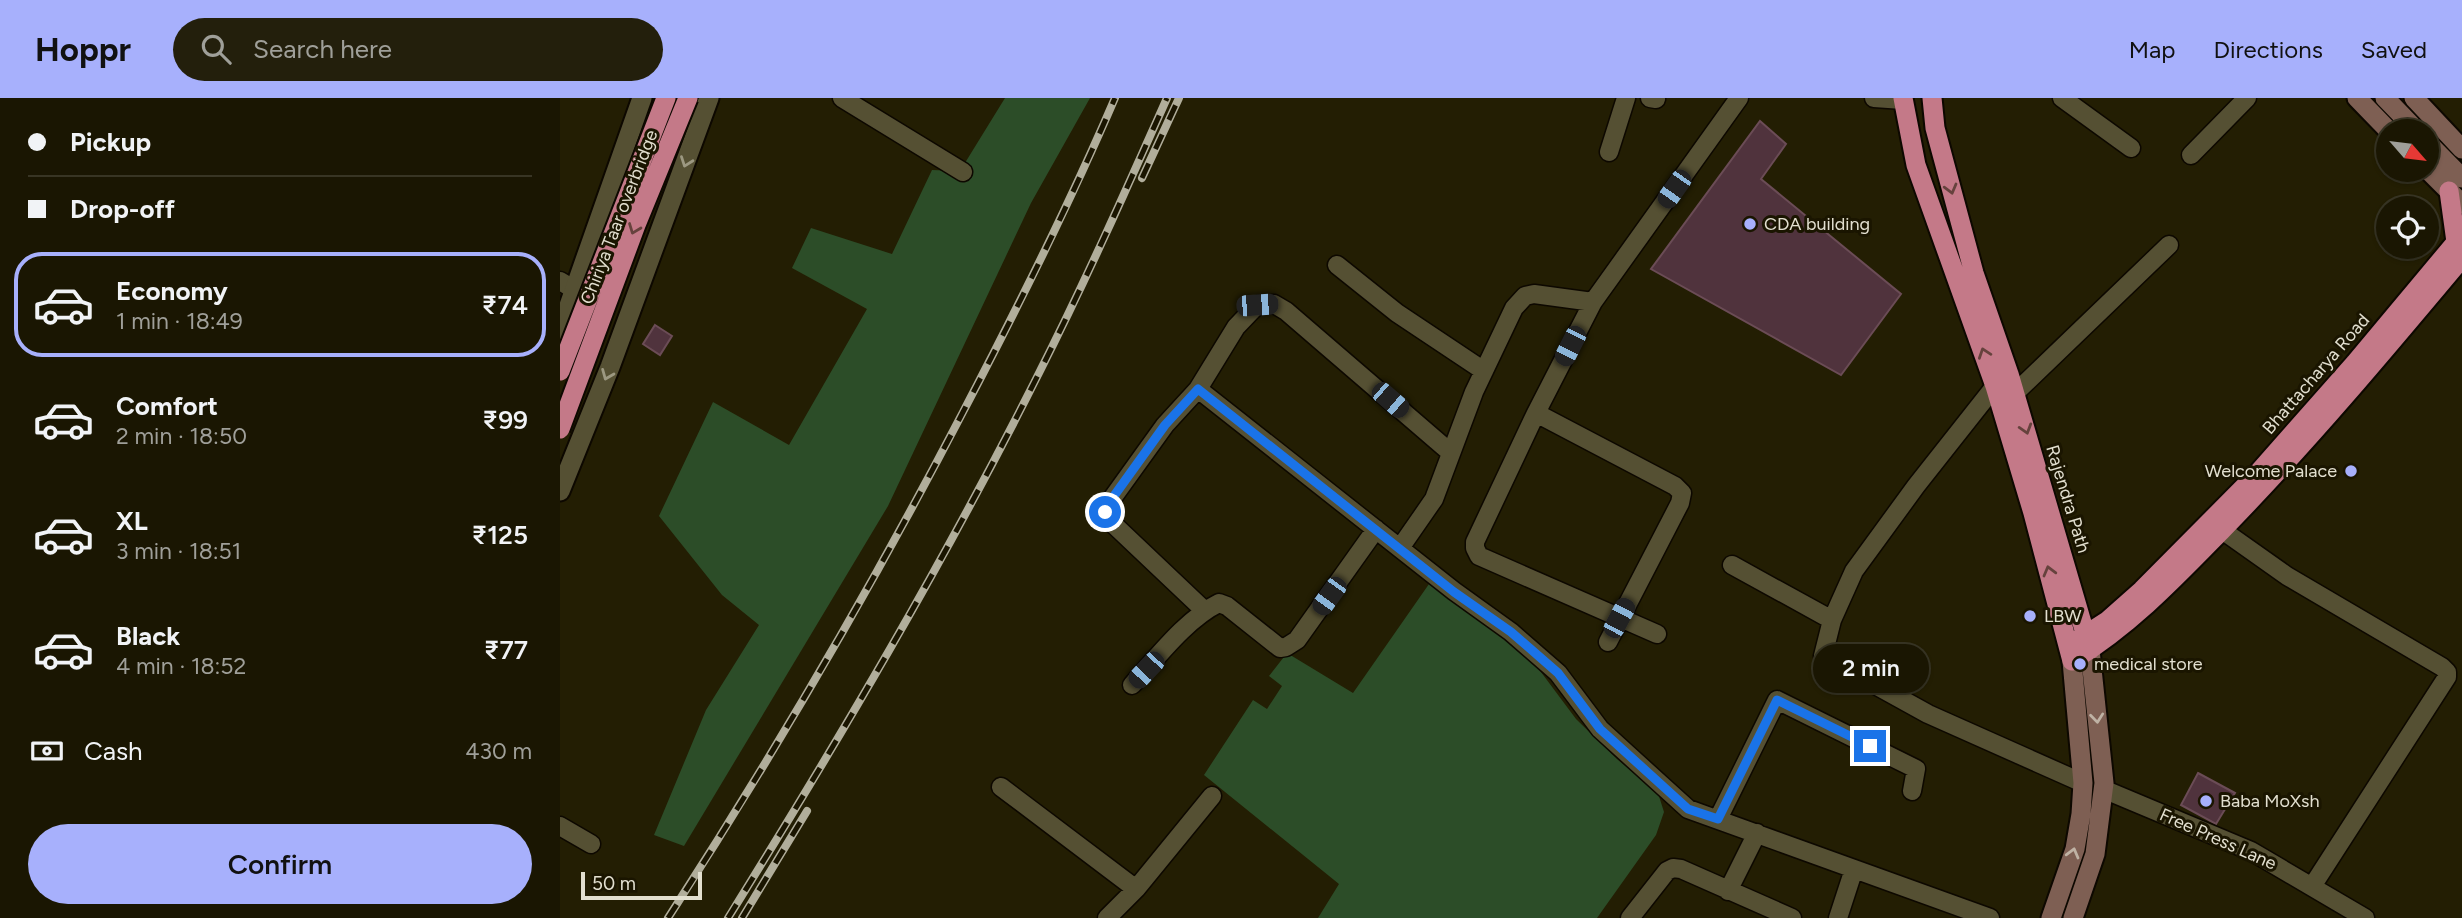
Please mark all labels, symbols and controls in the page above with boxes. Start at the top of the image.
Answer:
search box [173,18,663,81]
text: Hoppr [35,30,131,69]
icon: search [197,30,235,68]
text: Search here [253,33,392,65]
text: Map [2129,35,2175,64]
text: Directions [2213,35,2323,64]
text: Saved [2361,35,2427,64]
north arrow [2376,119,2440,182]
map controls [2376,119,2439,259]
text: Pickup [70,126,151,158]
street label: Chiriya Taar overbridge [576,127,662,307]
one-way arrow [680,156,694,168]
car [1654,166,1695,212]
one-way arrow [1943,182,1957,194]
text: Drop-off [70,193,175,225]
button: locate [2376,196,2439,259]
place label: CDA building [1764,213,1870,235]
marker: CDA building [1742,216,1758,232]
one-way arrow [629,223,643,235]
icon: car [32,273,95,336]
text: Economy [116,275,228,307]
text: ₹74 [482,289,528,321]
car [1236,293,1279,317]
text: 1 min · 18:49 [116,307,243,335]
street label: Bhattacharya Road [2258,309,2374,439]
car [1552,323,1589,369]
one-way arrow [1978,348,1992,360]
one-way arrow [601,369,615,381]
car [1368,378,1413,422]
icon: car [32,388,95,451]
text: Comfort [116,390,218,422]
text: ₹99 [482,404,528,436]
text: 2 min · 18:50 [116,422,247,450]
one-way arrow [2017,423,2032,435]
street label: Rajendra Path [2041,442,2095,556]
place label: Welcome Palace [2205,460,2337,482]
marker: Welcome Palace [2343,463,2359,479]
route start [1089,496,1121,528]
icon: car [32,503,95,566]
text: XL [116,505,148,537]
text: ₹125 [471,519,528,551]
text: 3 min · 18:51 [116,537,241,565]
one-way arrow [2043,566,2057,578]
car [1309,573,1350,619]
car [1600,595,1639,641]
place label: LBW [2044,605,2082,627]
marker: LBW [2022,608,2038,624]
icon: car [32,618,95,681]
text: Black [116,620,180,652]
text: ₹77 [484,634,528,666]
callout: 2 min [1812,644,1928,694]
car [1124,647,1169,693]
text: 4 min · 18:52 [116,652,246,680]
place label: medical store [2094,653,2203,675]
text: 2 min [1842,654,1900,682]
marker: medical store [2072,656,2088,672]
one-way arrow [2089,713,2104,724]
route end [1854,730,1886,762]
icon: cash [28,732,66,770]
text: Cash [84,735,143,767]
text: 430 m [465,737,532,765]
place label: Baba MoXsh [2220,790,2320,812]
marker: Baba MoXsh [2198,793,2214,809]
street label: Free Press Lane [2156,803,2280,875]
button: Confirm [28,824,532,904]
one-way arrow [2065,847,2079,859]
scale bar [581,869,702,901]
text: 50 m [592,872,636,895]

